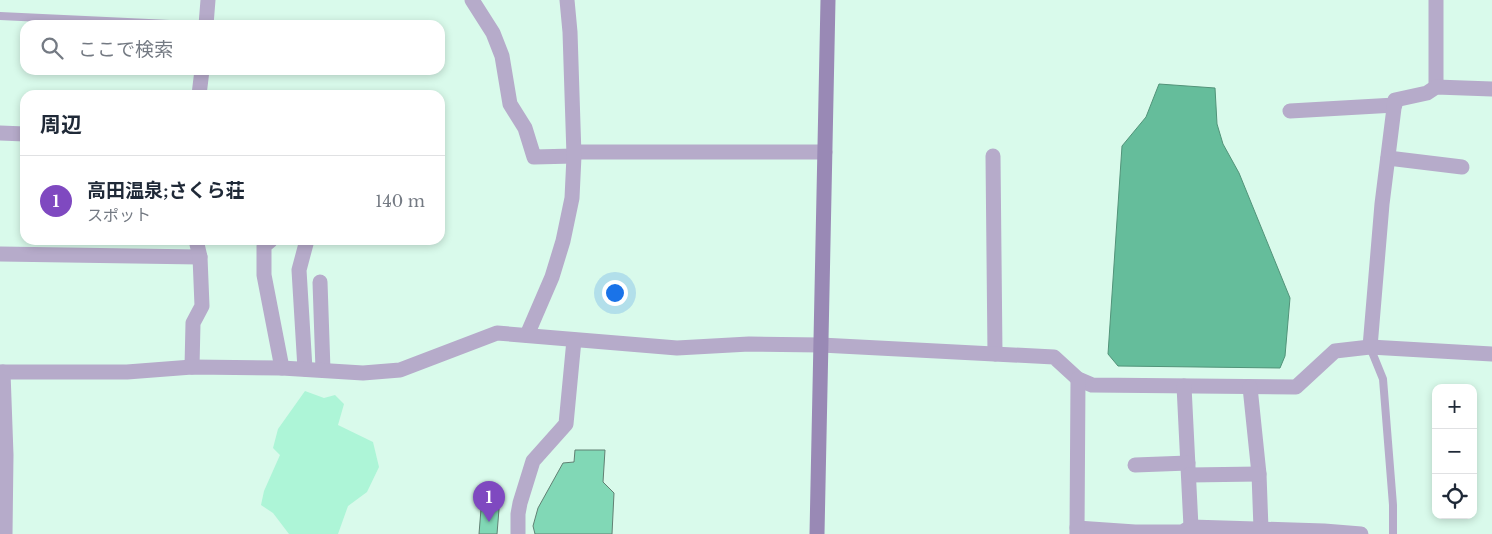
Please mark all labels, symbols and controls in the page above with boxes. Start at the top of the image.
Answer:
search box [20,20,445,75]
icon: search [38,34,66,62]
text: ここで検索 [78,38,173,61]
text: 周辺 [40,112,82,138]
text: 高田温泉;さくら荘 [87,179,245,202]
text: 1 [53,191,59,211]
text: 140 m [375,191,425,211]
text: スポット [87,205,151,225]
your location [602,280,628,306]
map controls [1432,384,1477,519]
button: + [1432,384,1477,429]
button: − [1432,429,1477,474]
button: locate [1432,474,1477,519]
pin: 1 [473,481,505,522]

